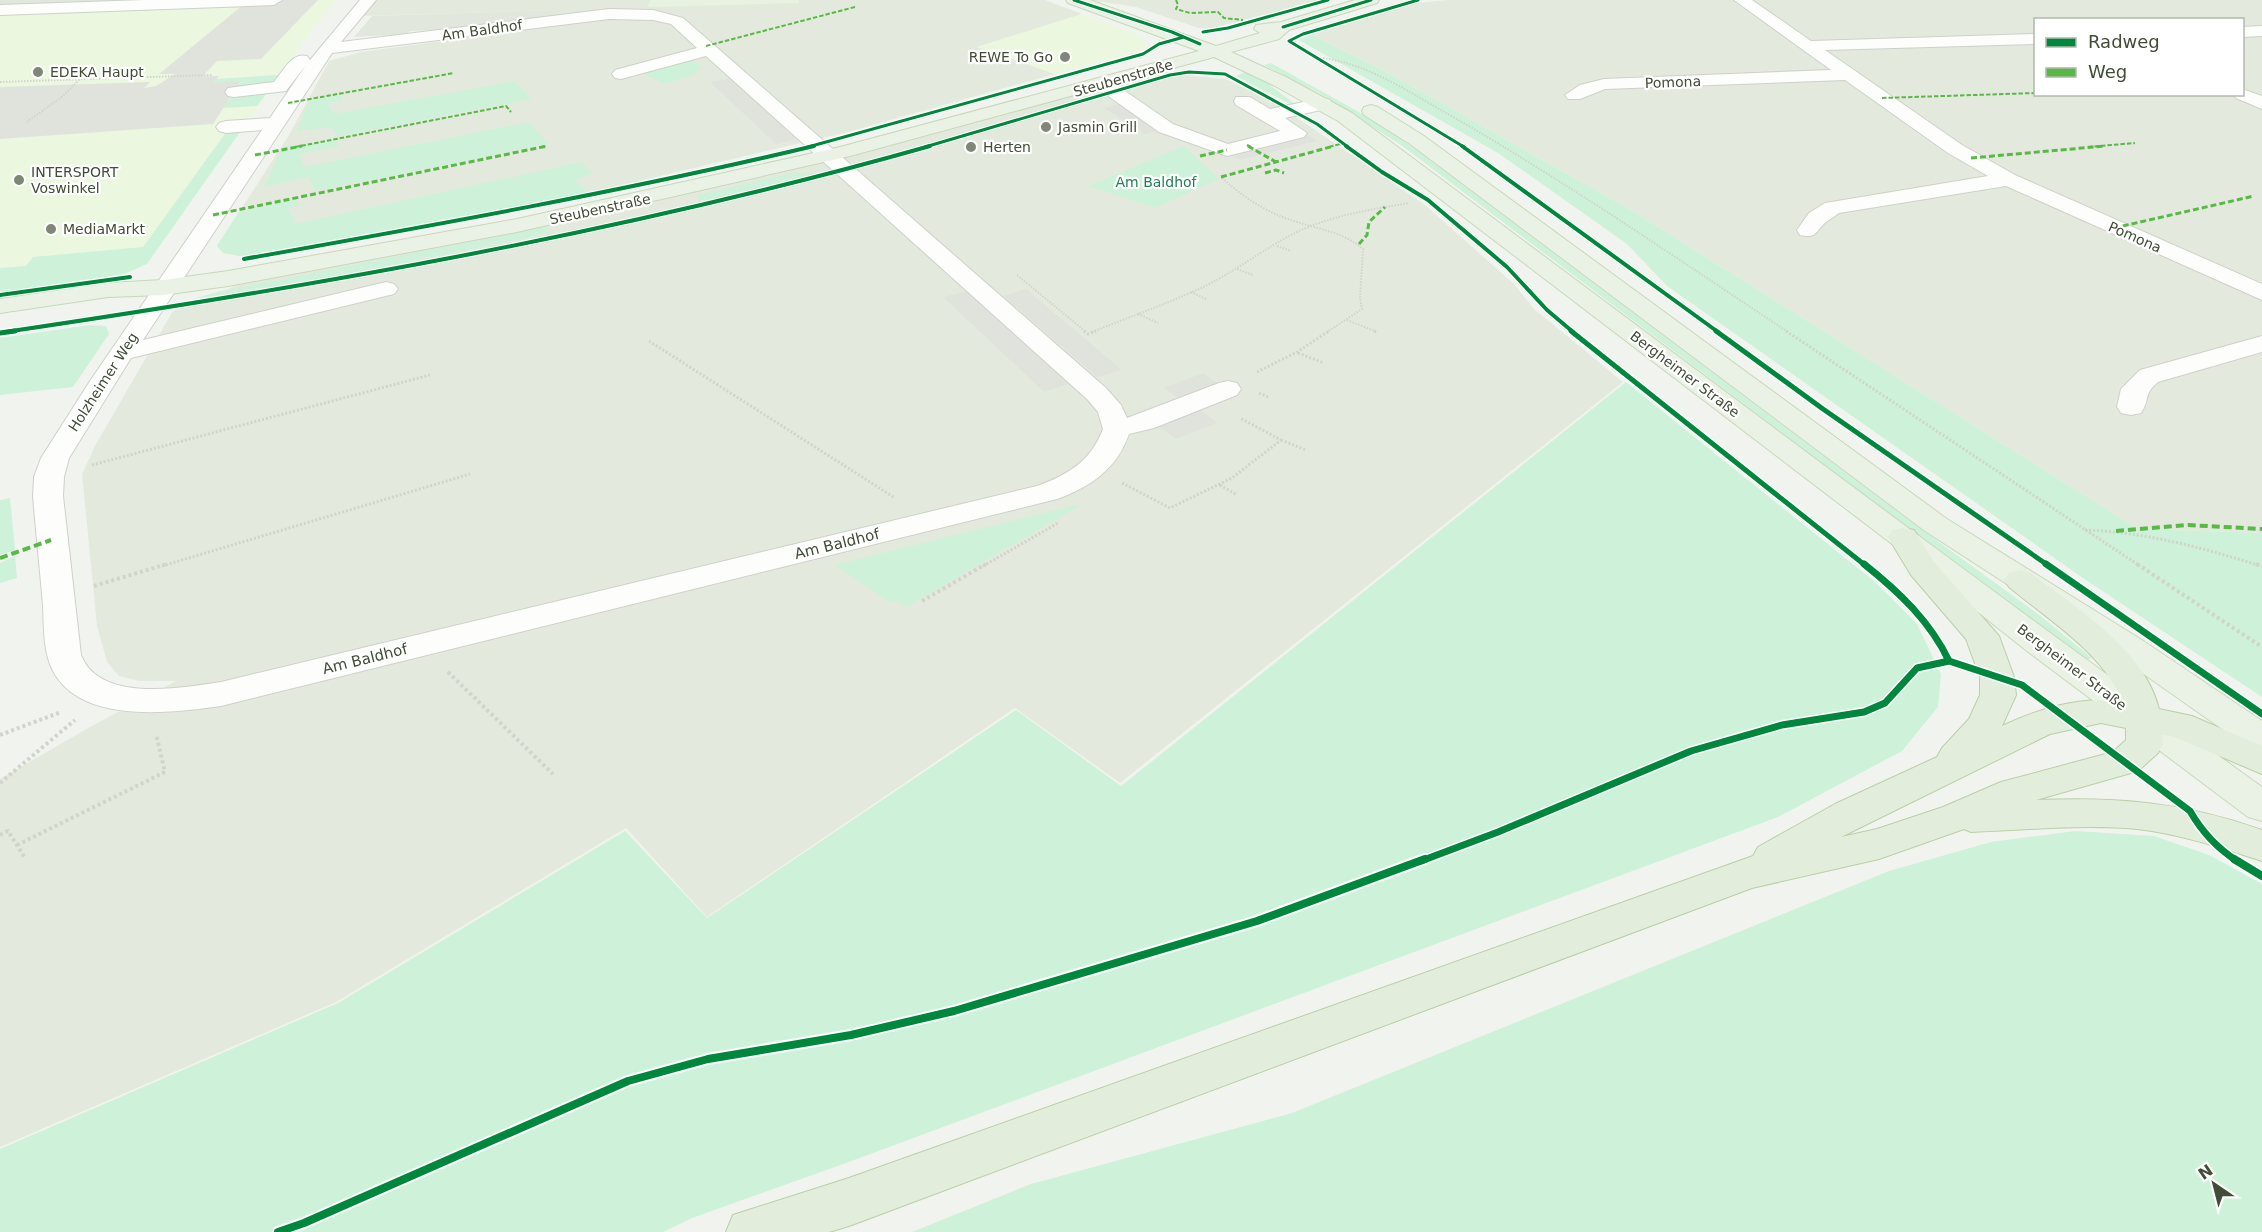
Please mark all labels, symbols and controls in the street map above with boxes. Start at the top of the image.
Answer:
street label: Am Baldhof [441,16,524,44]
legend [2034,18,2244,96]
text: Radweg [2088,31,2160,52]
place label: REWE To Go [969,49,1053,65]
marker: REWE To Go [1058,50,1072,64]
street label: Steubenstraße [1071,56,1175,100]
text: Weg [2088,61,2127,82]
place label: EDEKA Haupt [50,64,144,80]
marker: EDEKA Haupt [31,65,45,79]
street label: Pomona [1645,73,1701,91]
place label: Jasmin Grill [1057,119,1137,135]
marker: Jasmin Grill [1039,120,1053,134]
place label: Herten [983,139,1031,155]
marker: Herten [964,140,978,154]
place label: INTERSPORT Voswinkel [31,164,119,196]
marker: INTERSPORT Voswinkel [12,173,26,187]
park label: Am Baldhof [1116,174,1198,190]
street label: Steubenstraße [548,190,652,228]
street label: Pomona [2106,218,2164,256]
place label: MediaMarkt [63,221,146,237]
marker: MediaMarkt [44,222,58,236]
street label: Bergheimer Straße [1627,328,1743,420]
street label: Holzheimer Weg [65,330,141,434]
street label: Am Baldhof [793,525,882,563]
street label: Bergheimer Straße [2014,621,2130,713]
street label: Am Baldhof [321,640,410,678]
north arrow [2184,1154,2244,1214]
text: N [2195,1161,2217,1184]

